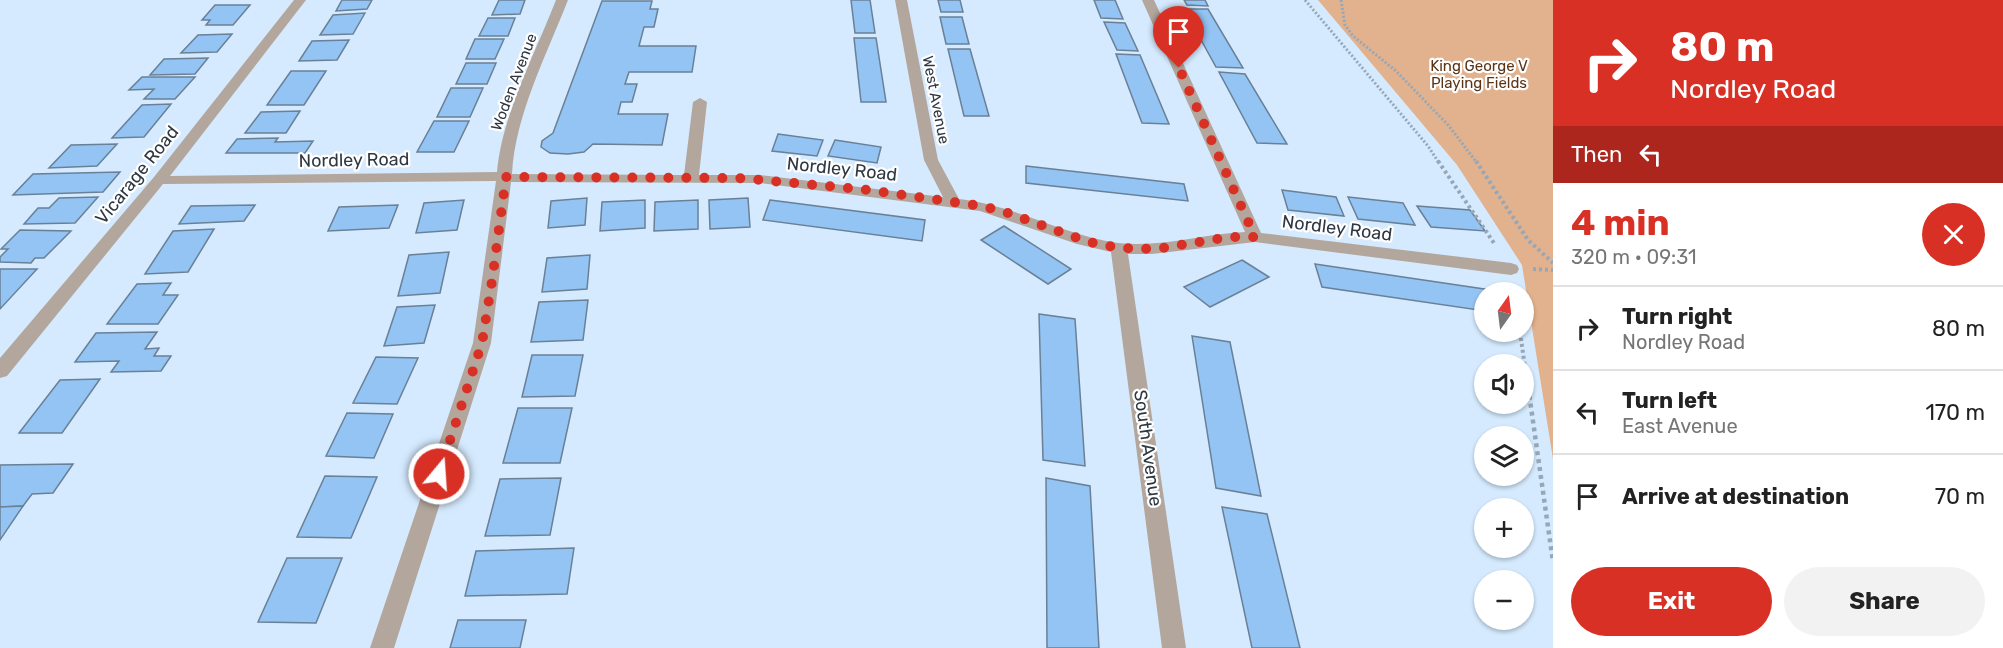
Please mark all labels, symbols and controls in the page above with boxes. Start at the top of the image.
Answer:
pin [1153,6,1204,68]
icon: arrive [1162,15,1195,48]
text: 80 m [1670,22,1774,72]
icon: right [1571,24,1649,102]
street label: Woden Avenue [487,31,541,133]
street label: West Avenue [919,54,953,146]
park label: King George V Playing Fields [1430,57,1528,92]
text: Nordley Road [1670,73,1836,105]
street label: Vicarage Road [91,121,183,229]
icon: left [1634,138,1667,171]
text: Then [1571,141,1622,168]
street label: Nordley Road [298,148,410,172]
street label: Nordley Road [786,152,898,186]
text: 4 min [1571,201,1670,244]
button: close [1922,203,1985,266]
street label: Nordley Road [1281,210,1393,246]
text: 320 m · 09:31 [1571,245,1696,269]
north arrow [1474,282,1534,342]
map controls [1474,282,1534,630]
text: Turn right [1622,303,1732,330]
icon: right [1571,312,1604,345]
text: 80 m [1932,315,1985,342]
text: Nordley Road [1622,330,1745,354]
button: sound [1474,354,1534,414]
text: Turn left [1622,387,1717,414]
street label: South Avenue [1129,388,1167,508]
icon: left [1571,396,1604,429]
text: 170 m [1925,399,1985,426]
text: East Avenue [1622,414,1738,438]
button: layers [1474,426,1534,486]
position arrow [407,442,471,506]
icon: arrive [1571,480,1604,513]
text: Arrive at destination [1622,483,1849,510]
text: 70 m [1935,483,1985,510]
button: + [1474,498,1534,558]
button: Exit [1571,567,1772,636]
button: Share [1784,567,1985,636]
button: − [1474,570,1534,630]

